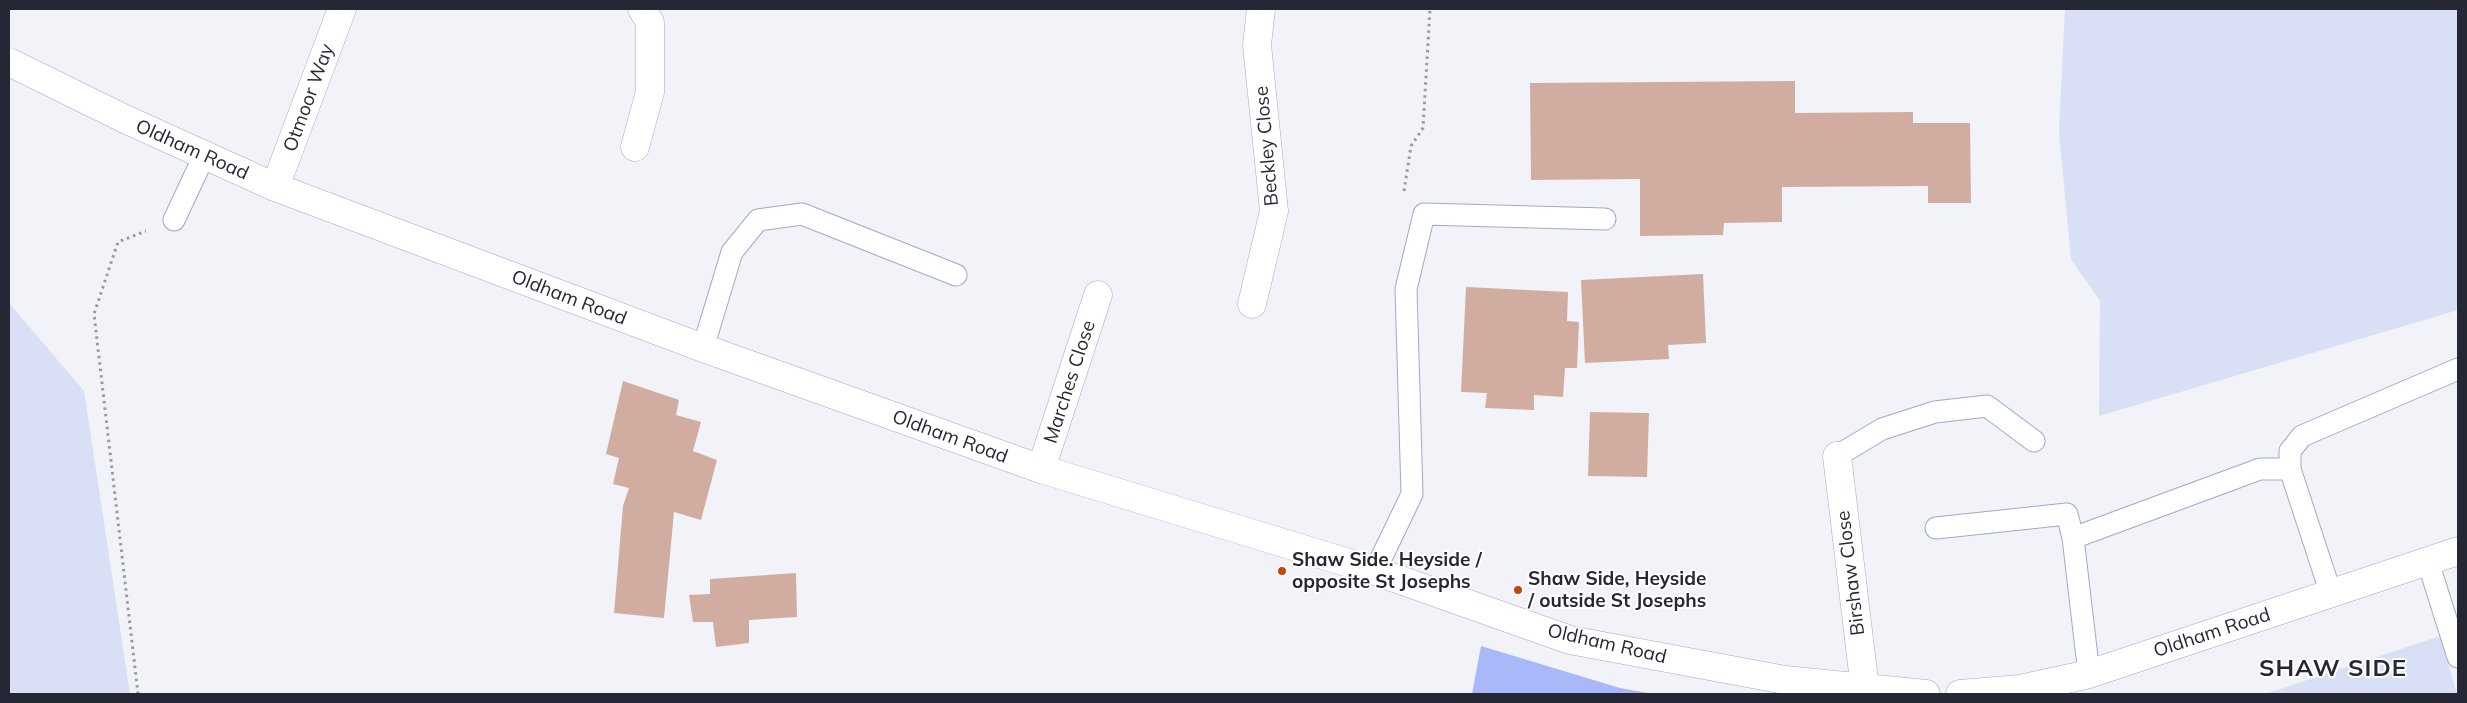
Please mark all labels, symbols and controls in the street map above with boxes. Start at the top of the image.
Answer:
street label: Otmoor Way [279,41,339,155]
street label: Beckley Close [1250,85,1284,207]
street label: Oldham Road [132,115,252,185]
street label: Oldham Road [508,266,630,330]
street label: Marches Close [1039,318,1101,446]
street label: Oldham Road [889,406,1011,468]
street label: Birshaw Close [1832,509,1870,637]
place label: Shaw Side. Heyside / opposite St Josephs [1292,549,1482,593]
marker: Shaw Side. Heyside / opposite St Josephs [1276,565,1288,577]
place label: Shaw Side, Heyside / outside St Josephs [1528,568,1706,612]
marker: Shaw Side, Heyside / outside St Josephs [1512,584,1524,596]
street label: Oldham Road [2151,603,2273,663]
street label: Oldham Road [1545,619,1669,669]
district label: SHAW SIDE [2258,655,2408,683]

